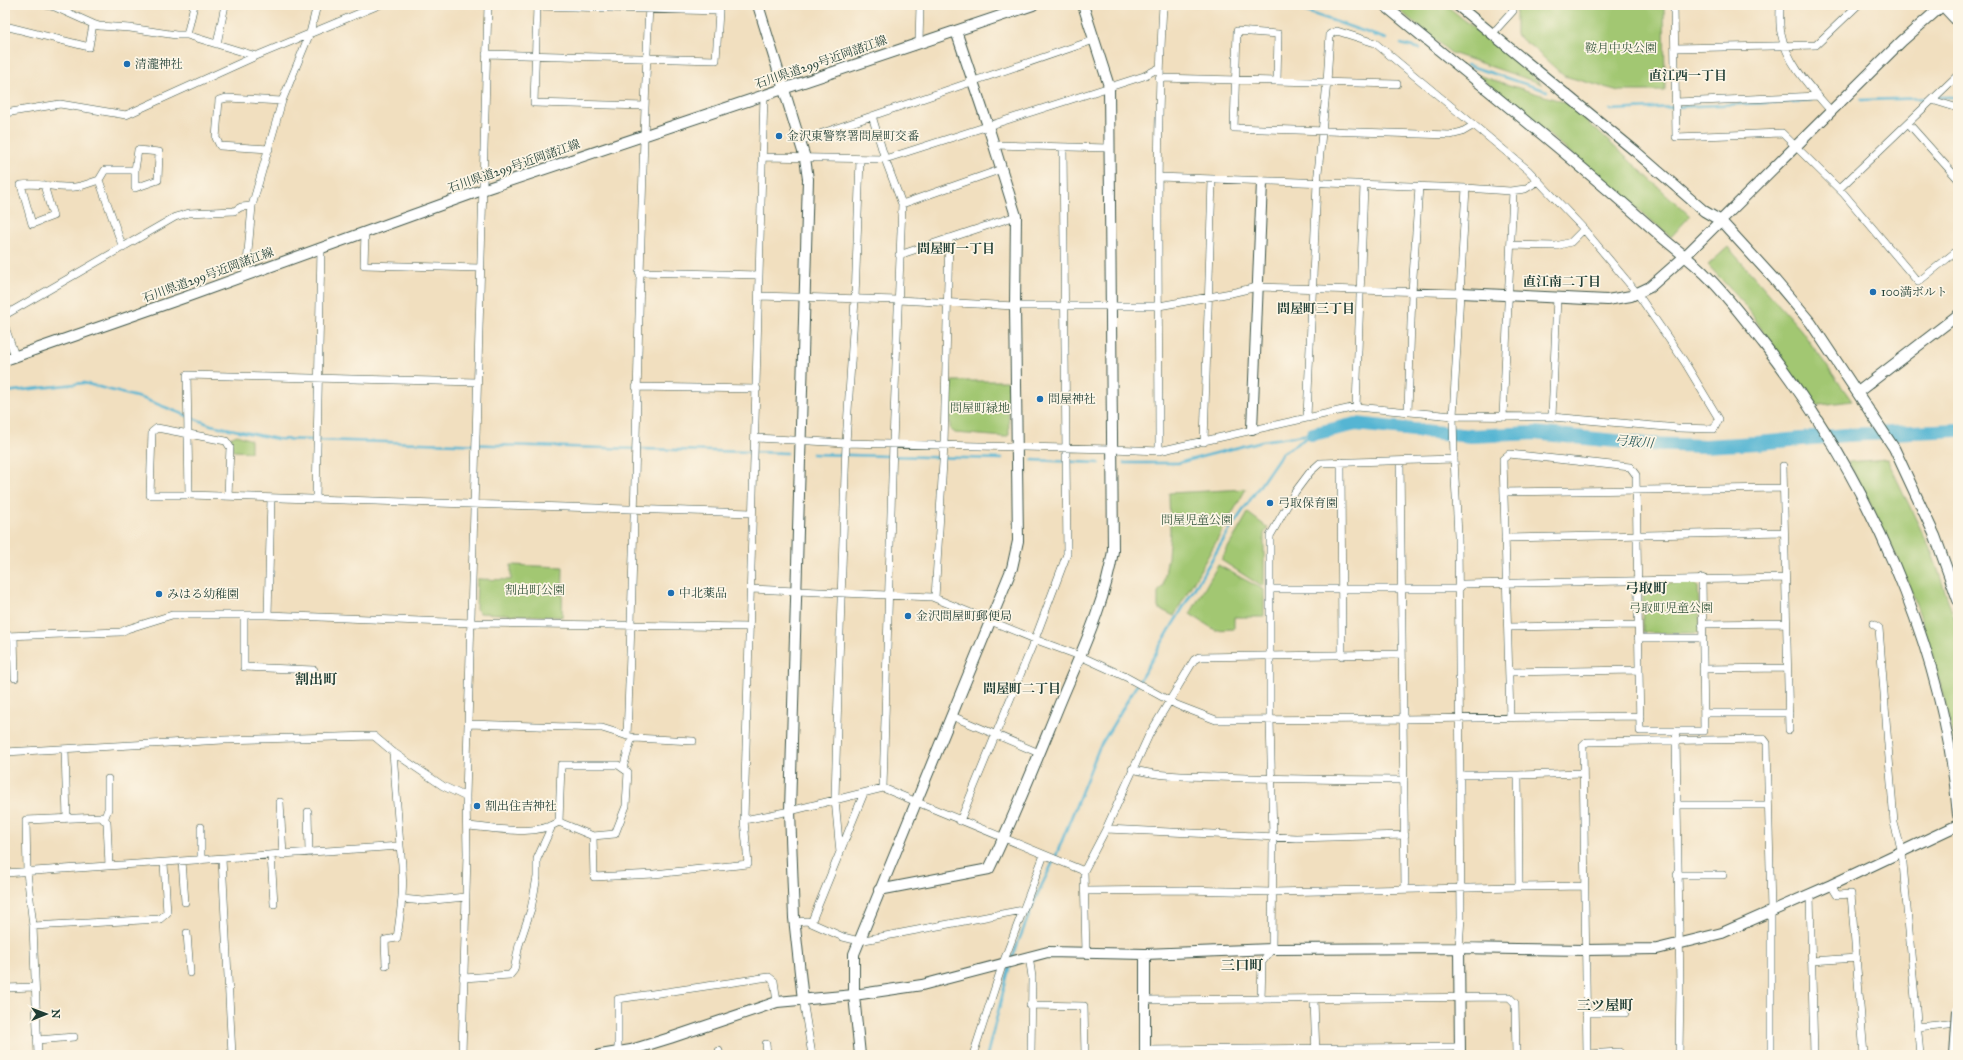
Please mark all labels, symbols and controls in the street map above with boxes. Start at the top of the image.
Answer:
street label: 石川県道299号近岡諸江線 [753,33,889,91]
park label: 鞍月中央公園 [1585,41,1657,55]
place label: 清瀧神社 [135,57,183,71]
marker: 清瀧神社 [122,59,132,69]
district label: 直江西一丁目 [1649,68,1727,84]
place label: 金沢東警察署問屋町交番 [787,129,919,143]
marker: 金沢東警察署問屋町交番 [774,131,784,141]
street label: 石川県道299号近岡諸江線 [446,137,582,195]
district label: 問屋町一丁目 [917,241,995,257]
street label: 石川県道299号近岡諸江線 [140,245,276,305]
district label: 直江南二丁目 [1523,274,1601,290]
place label: 100満ボルト [1881,285,1948,299]
marker: 100満ボルト [1868,287,1878,297]
district label: 問屋町三丁目 [1277,301,1355,317]
place label: 問屋神社 [1048,392,1096,406]
marker: 問屋神社 [1035,394,1045,404]
park label: 問屋町緑地 [950,401,1010,415]
water label: 弓取川 [1614,432,1656,452]
place label: 弓取保育園 [1278,496,1338,510]
marker: 弓取保育園 [1265,498,1275,508]
park label: 問屋児童公園 [1161,513,1233,527]
district label: 弓取町 [1625,580,1668,597]
park label: 割出町公園 [505,583,565,597]
place label: 中北薬品 [679,586,727,600]
place label: みはる幼稚園 [167,587,239,601]
marker: 中北薬品 [666,588,676,598]
marker: みはる幼稚園 [154,589,164,599]
park label: 弓取町児童公園 [1629,601,1713,615]
place label: 金沢問屋町郵便局 [916,609,1012,623]
marker: 金沢問屋町郵便局 [903,611,913,621]
district label: 割出町 [295,671,338,688]
district label: 問屋町二丁目 [983,681,1061,697]
place label: 割出住吉神社 [485,799,557,813]
marker: 割出住吉神社 [472,801,482,811]
district label: 三口町 [1221,957,1264,974]
north arrow [26,994,66,1034]
district label: 三ツ屋町 [1577,997,1634,1014]
text: N [49,1009,62,1019]

